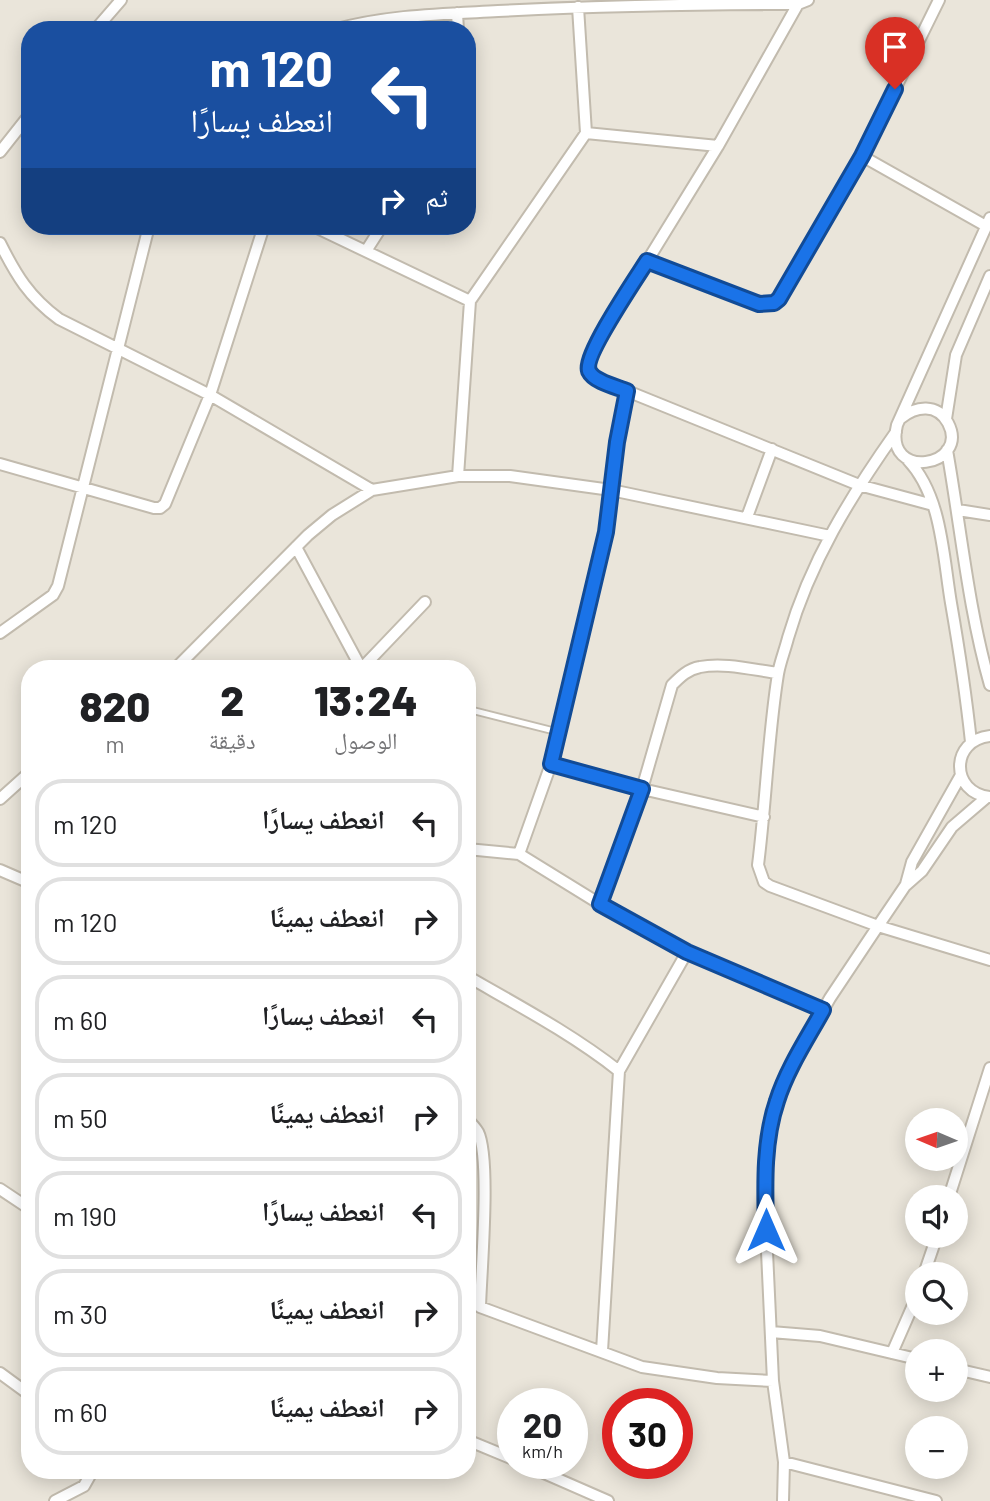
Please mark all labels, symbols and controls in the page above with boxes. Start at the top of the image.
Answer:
pin [865,17,925,89]
icon: arrive [876,28,914,66]
text: 120 m [210,38,333,97]
icon: left [357,49,448,140]
text: انعطف يسارًا [190,100,333,138]
text: ثم [425,181,448,212]
icon: right [373,182,411,220]
text: 2 [220,674,244,724]
text: 13:24 [314,674,418,724]
text: 820 [79,680,150,730]
text: دقيقة [209,726,256,754]
text: الوصول [334,726,398,754]
text: m [105,730,124,758]
text: انعطف يسارًا [262,803,385,834]
icon: left [406,804,444,842]
text: 120 m [53,808,117,839]
text: انعطف يمينًا [270,901,385,932]
icon: right [406,902,444,940]
text: 120 m [53,906,117,937]
text: انعطف يسارًا [262,999,385,1030]
icon: left [406,1000,444,1038]
text: 60 m [53,1004,108,1035]
text: انعطف يمينًا [270,1097,385,1128]
icon: right [406,1098,444,1136]
text: 50 m [53,1102,108,1133]
north arrow [905,1108,968,1171]
map controls [905,1108,968,1479]
button: sound [905,1185,968,1248]
position arrow [729,1193,803,1267]
text: انعطف يسارًا [262,1195,385,1226]
icon: left [406,1196,444,1234]
text: 190 m [53,1200,117,1231]
button: search [905,1262,968,1325]
text: انعطف يمينًا [270,1293,385,1324]
icon: right [406,1294,444,1332]
text: 30 m [53,1298,108,1329]
button: + [905,1339,968,1402]
speed limit sign: 30 [602,1388,693,1479]
text: انعطف يمينًا [270,1391,385,1422]
icon: right [406,1392,444,1430]
text: 60 m [53,1396,108,1427]
text: 20 [523,1403,562,1445]
button: − [905,1416,968,1479]
text: km/h [522,1440,563,1462]

